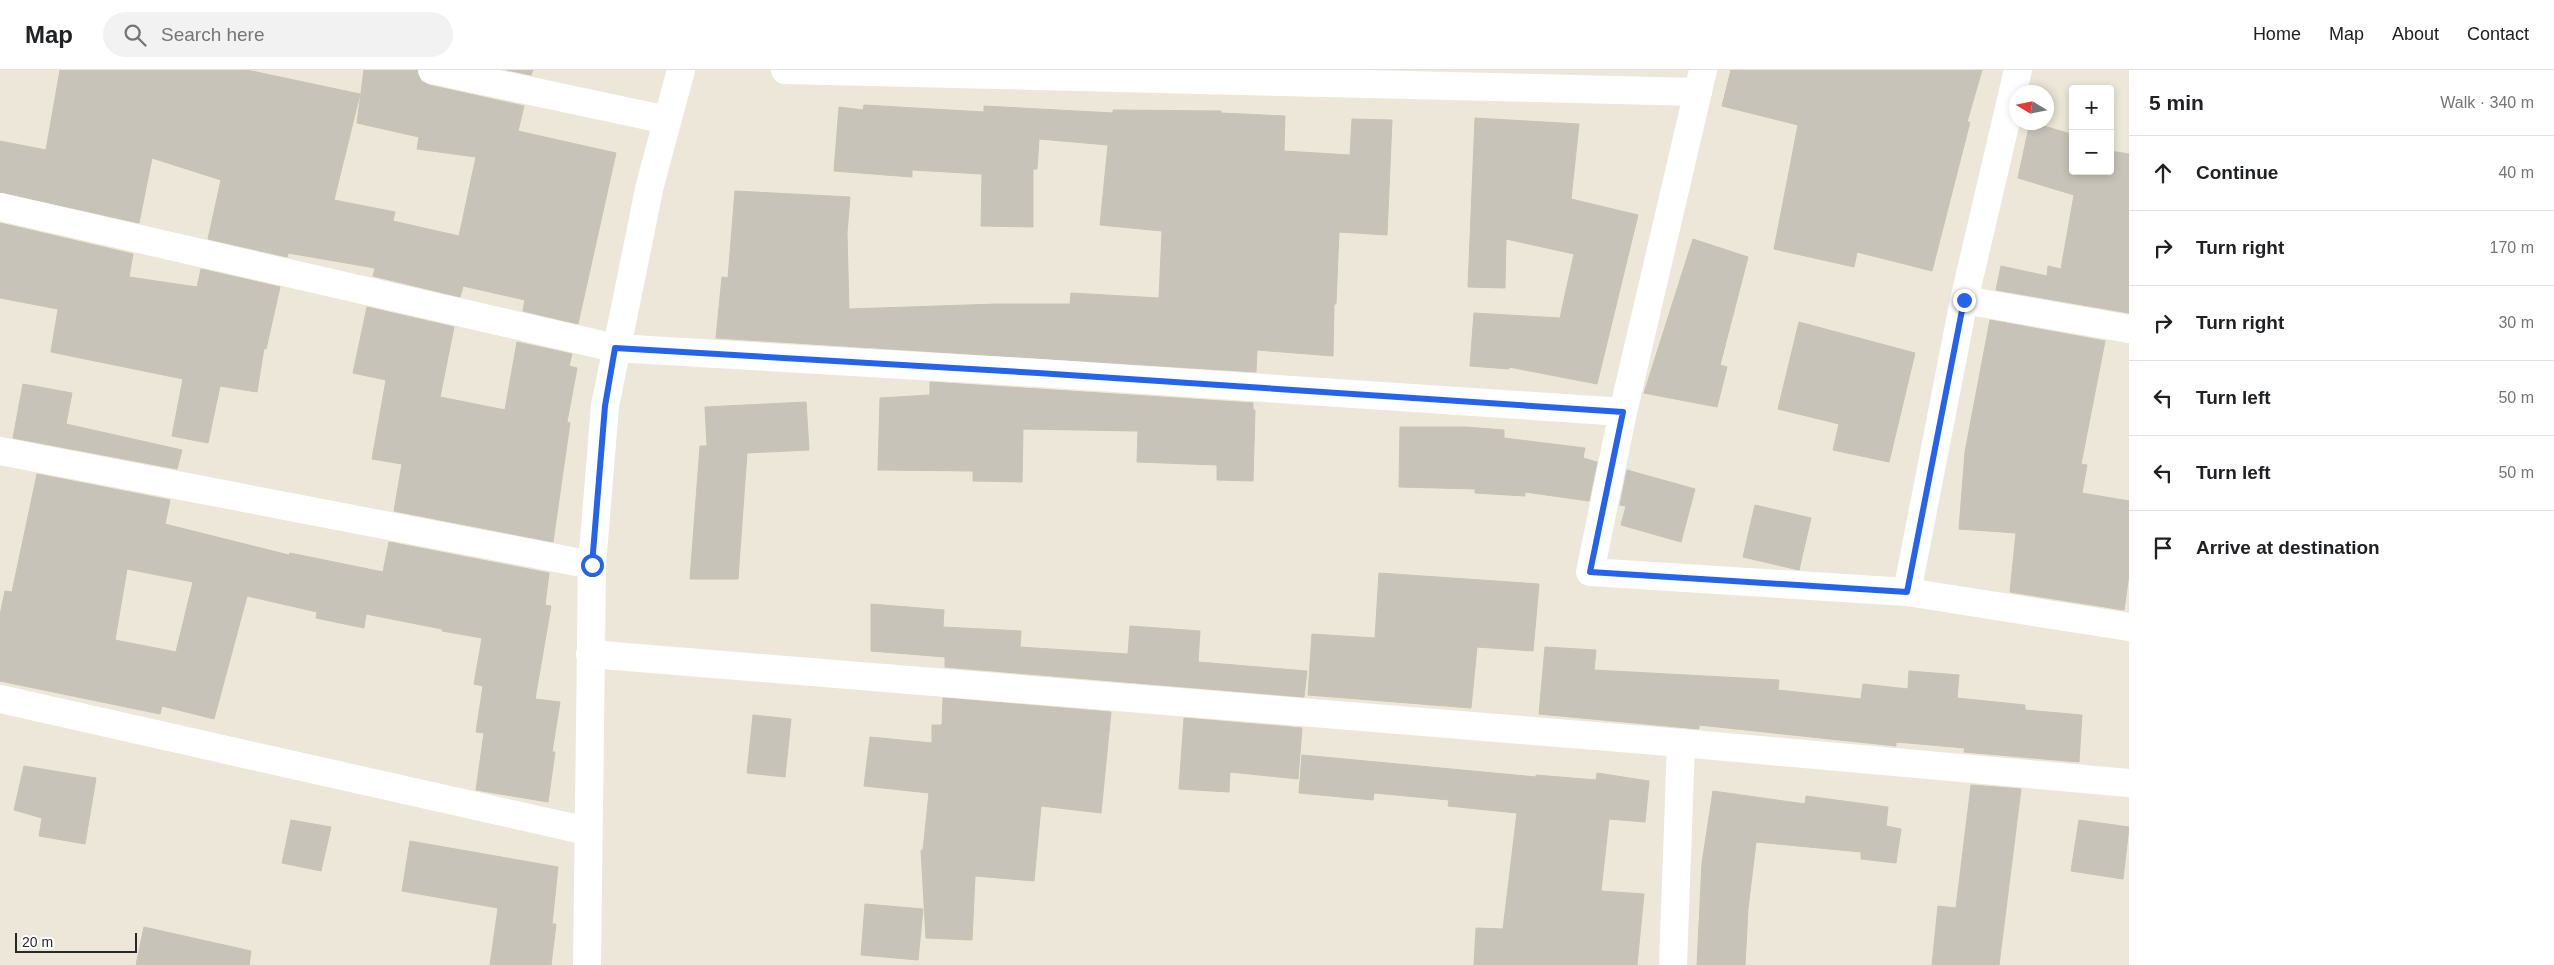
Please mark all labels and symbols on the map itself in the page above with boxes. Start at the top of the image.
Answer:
north arrow [2009,85,2054,130]
route end [1953,289,1976,312]
route start [581,554,604,577]
scale bar [15,930,138,953]

